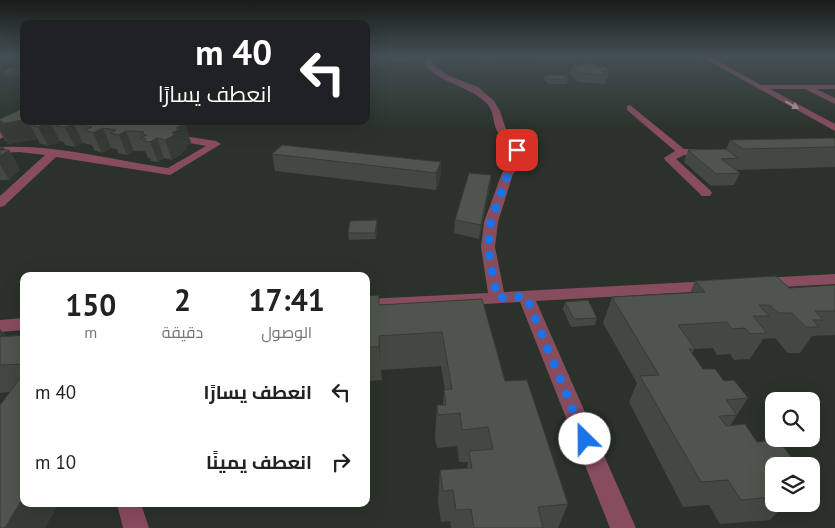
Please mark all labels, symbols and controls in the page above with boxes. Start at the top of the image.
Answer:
text: 40 m [195,29,272,75]
icon: left [290,40,355,105]
text: انعطف يسارًا [158,80,272,108]
one-way arrow [784,101,799,109]
pin [496,129,538,171]
icon: arrive [503,136,531,164]
text: 2 [174,280,191,319]
text: 17:41 [249,280,325,319]
text: 150 [65,285,116,324]
text: m [84,322,97,342]
text: دقيقة [162,322,203,342]
text: الوصول [261,322,312,342]
icon: left [327,378,355,406]
text: 40 m [35,380,76,404]
text: انعطف يسارًا [204,380,312,404]
map controls [765,392,820,512]
button: search [765,392,820,447]
position arrow [558,412,610,464]
icon: right [327,448,355,476]
text: 10 m [35,450,76,474]
text: انعطف يمينًا [206,450,312,474]
button: layers [765,457,820,512]

